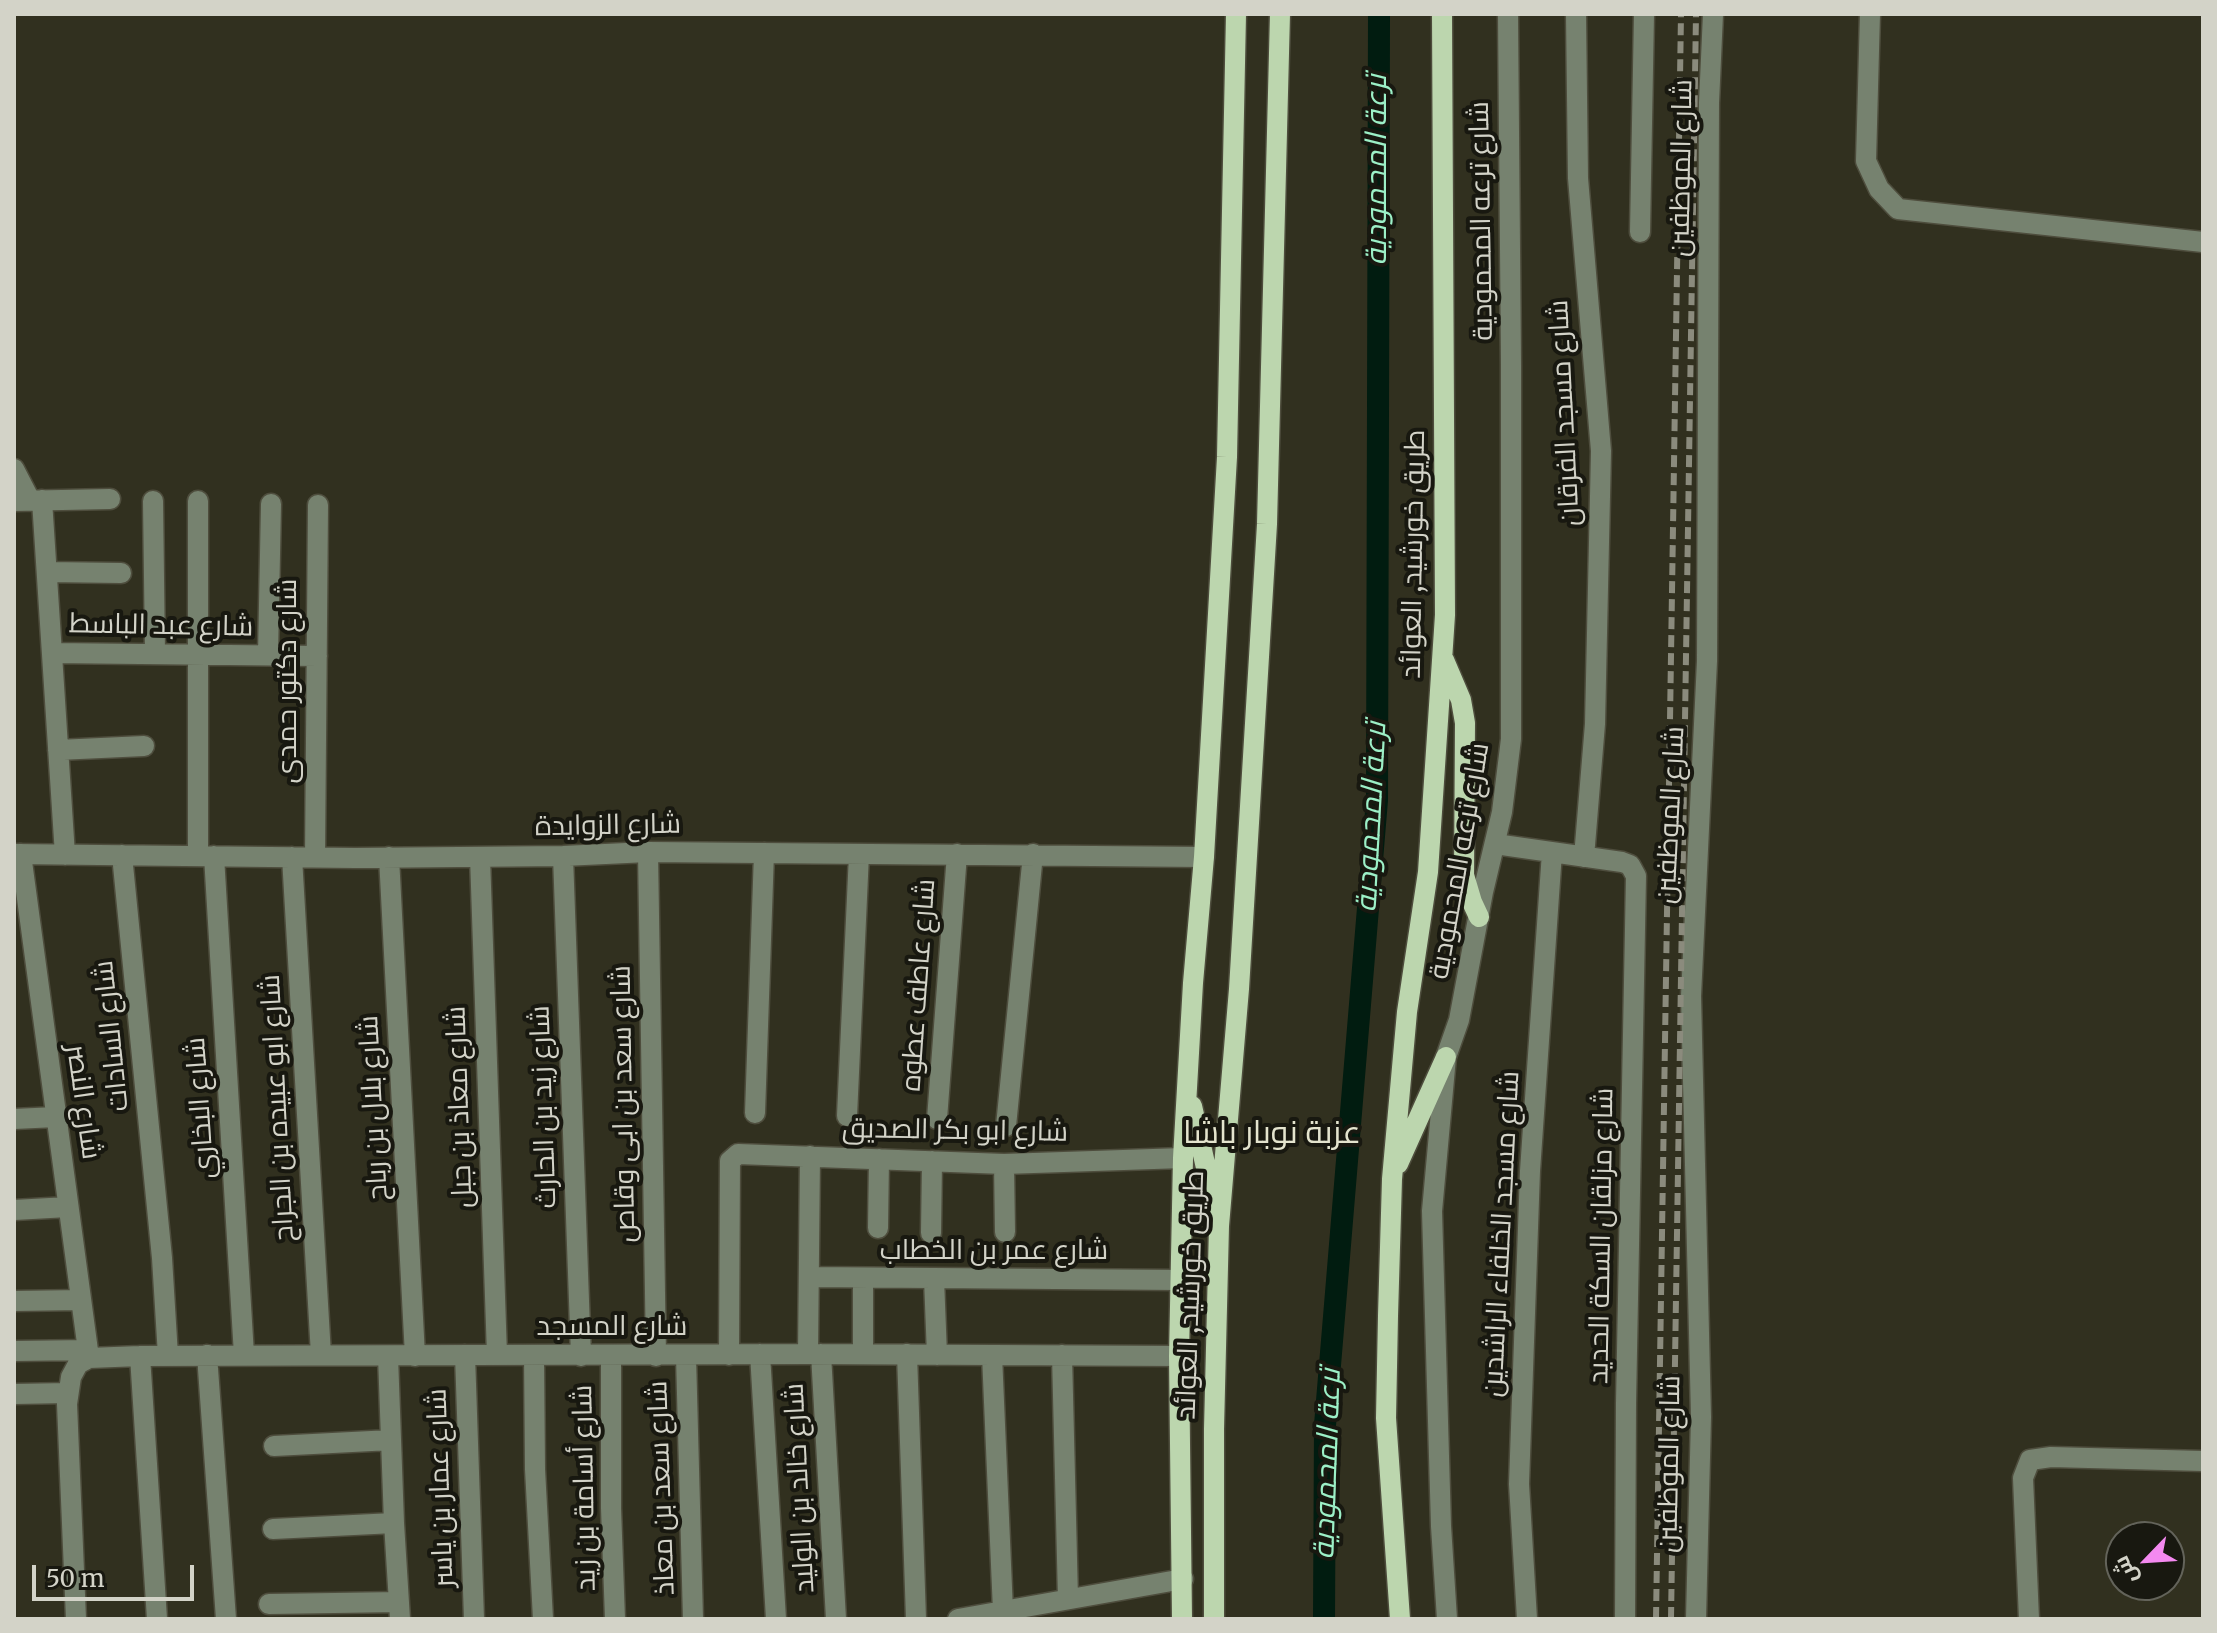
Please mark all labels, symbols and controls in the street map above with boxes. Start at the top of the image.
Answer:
water label: ترعة المحمودية [1360,75,1396,265]
street label: شارع الموظفين [1664,79,1700,257]
street label: شارع ترعه المحمودية [1463,101,1501,341]
street label: شارع مسجد الفرقان [1542,299,1588,527]
street label: طريق خورشيد, العوائد [1395,429,1433,679]
street label: شارع دكتور حمدى [271,579,305,783]
street label: شارع عبد الباسط [68,608,254,644]
water label: ترعة المحمودية [1349,721,1395,913]
street label: شارع الموظفين [1650,725,1692,905]
street label: شارع ترعه المحمودية [1423,740,1497,982]
street label: شارع الزوايدة [535,808,681,844]
street label: شارع عاطف عطوه [895,878,943,1092]
street label: شارع السادات [87,959,137,1113]
street label: شارع سعد بن ابى وقاص [605,965,643,1243]
street label: شارع ابو عبيده بن الجراح [254,973,302,1243]
street label: شارع معاذ بن جبل [440,1005,480,1209]
street label: شارع زيد بن الحارث [524,1005,564,1209]
street label: شارع بلال بن رباح [352,1015,396,1201]
street label: شارع البخاري [179,1036,223,1180]
street label: شارع النصر [58,1042,108,1162]
street label: شارع مسجد الخلفاء الراشدين [1477,1070,1527,1398]
street label: شارع مزلقان السكة الحديد [1583,1087,1621,1385]
street label: شارع ابو بكر الصديق [842,1112,1068,1150]
district label: عزبة نوبار باشا [1183,1115,1361,1153]
street label: طريق خورشيد, العوائد [1170,1170,1212,1420]
street label: شارع عمر بن الخطاب [880,1234,1108,1268]
street label: شارع المسجد [537,1310,687,1344]
water label: ترعة المحمودية [1307,1368,1349,1560]
street label: شارع الموظفين [1652,1375,1688,1553]
street label: شارع سعد بن معاذ [641,1380,683,1596]
street label: شارع خالد بن الوليد [778,1382,822,1594]
street label: شارع أسامة بن زيد [566,1385,604,1591]
street label: شارع عمار بن ياسر [421,1388,461,1588]
north arrow [2105,1521,2185,1601]
scale bar [36,1549,198,1599]
text: ش [2106,1552,2144,1589]
text: 50 m [46,1563,105,1594]

